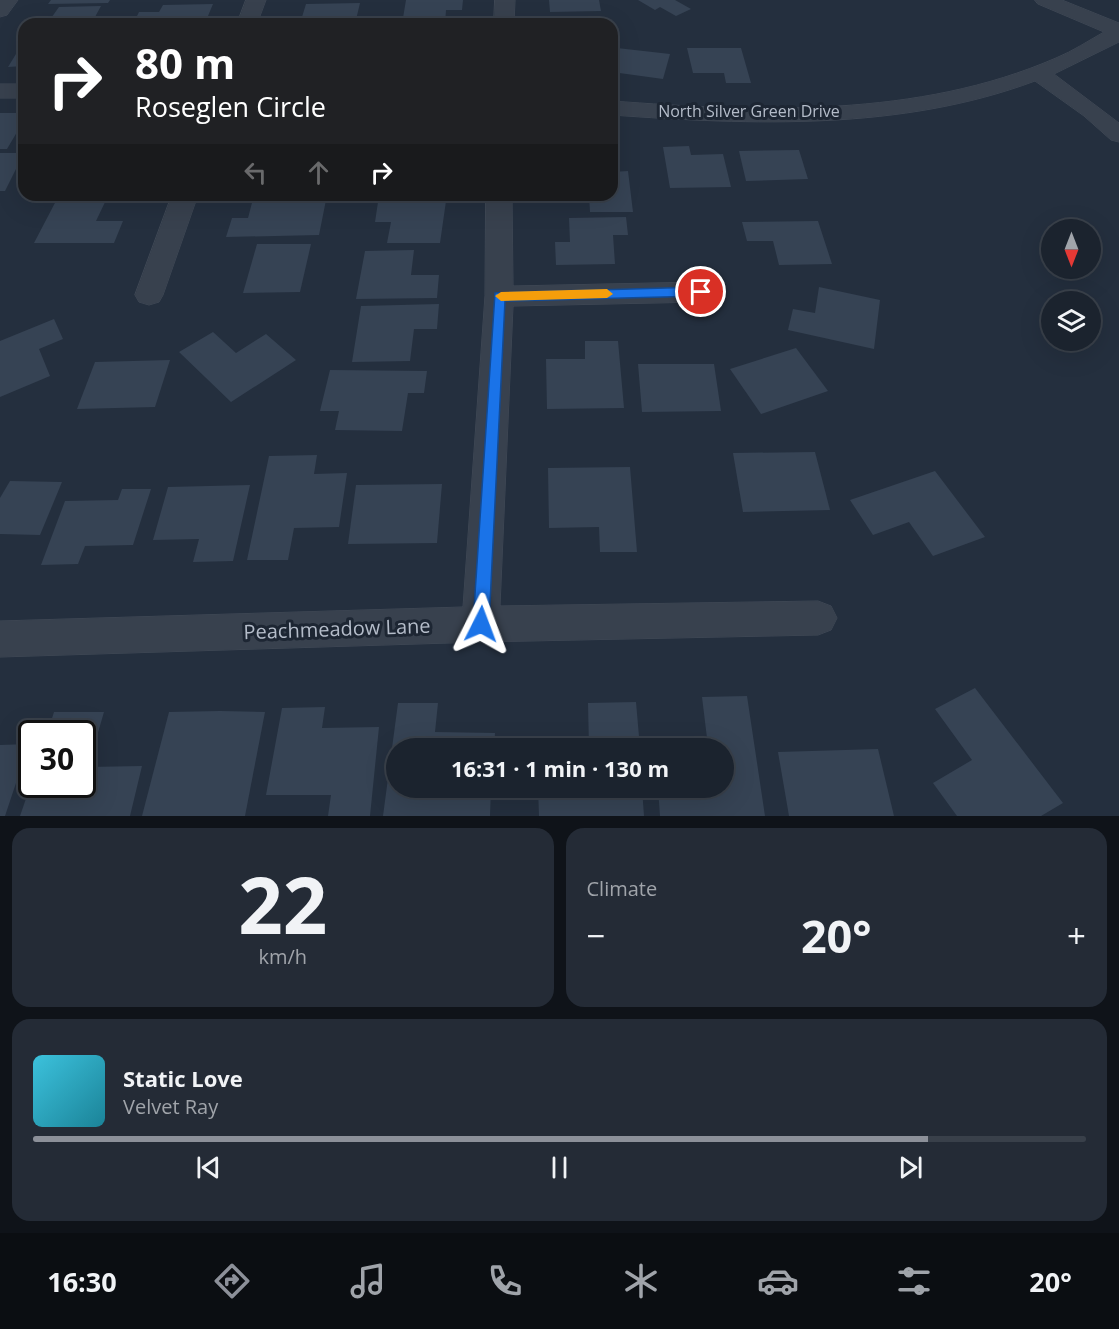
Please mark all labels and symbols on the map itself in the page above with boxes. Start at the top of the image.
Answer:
street label: North Silver Green Drive [658,100,840,122]
north arrow [1041,219,1101,279]
pin [675,266,726,317]
position arrow [449,592,513,656]
street label: Peachmeadow Lane [243,612,431,645]
speed limit sign: 30 [18,720,96,798]

